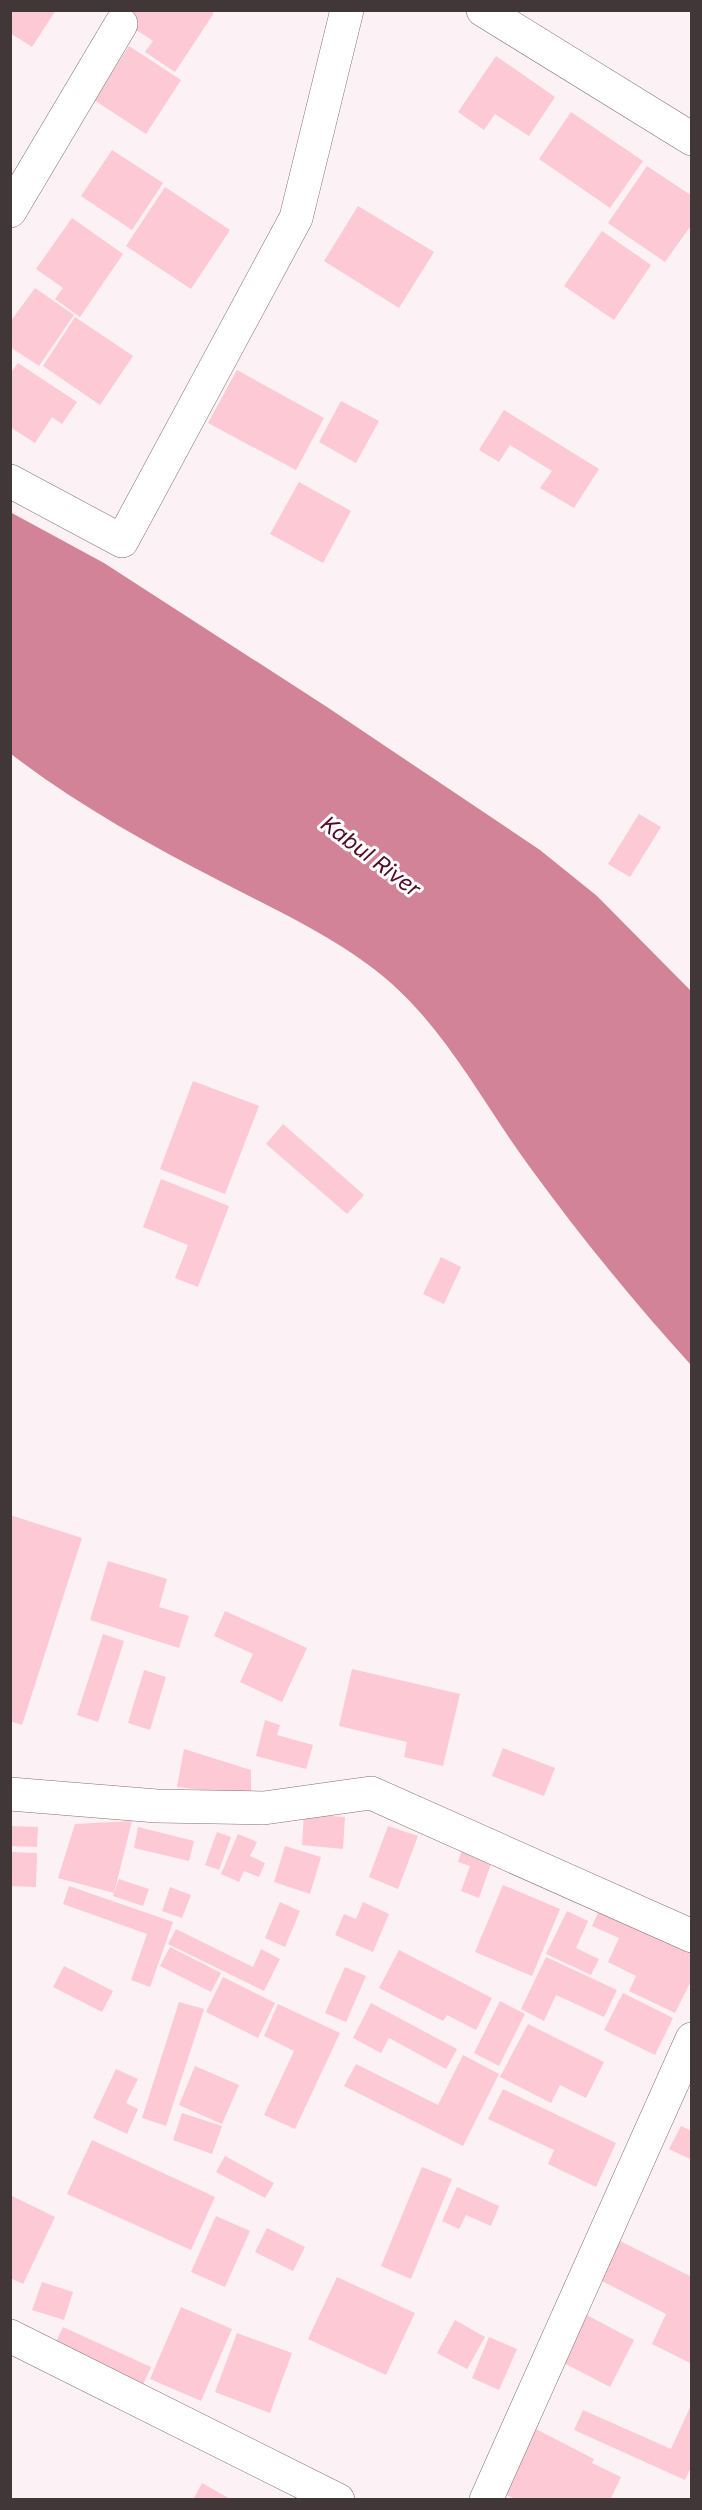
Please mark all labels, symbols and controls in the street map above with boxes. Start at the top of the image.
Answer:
water label: Kabul River [316,810,426,902]

